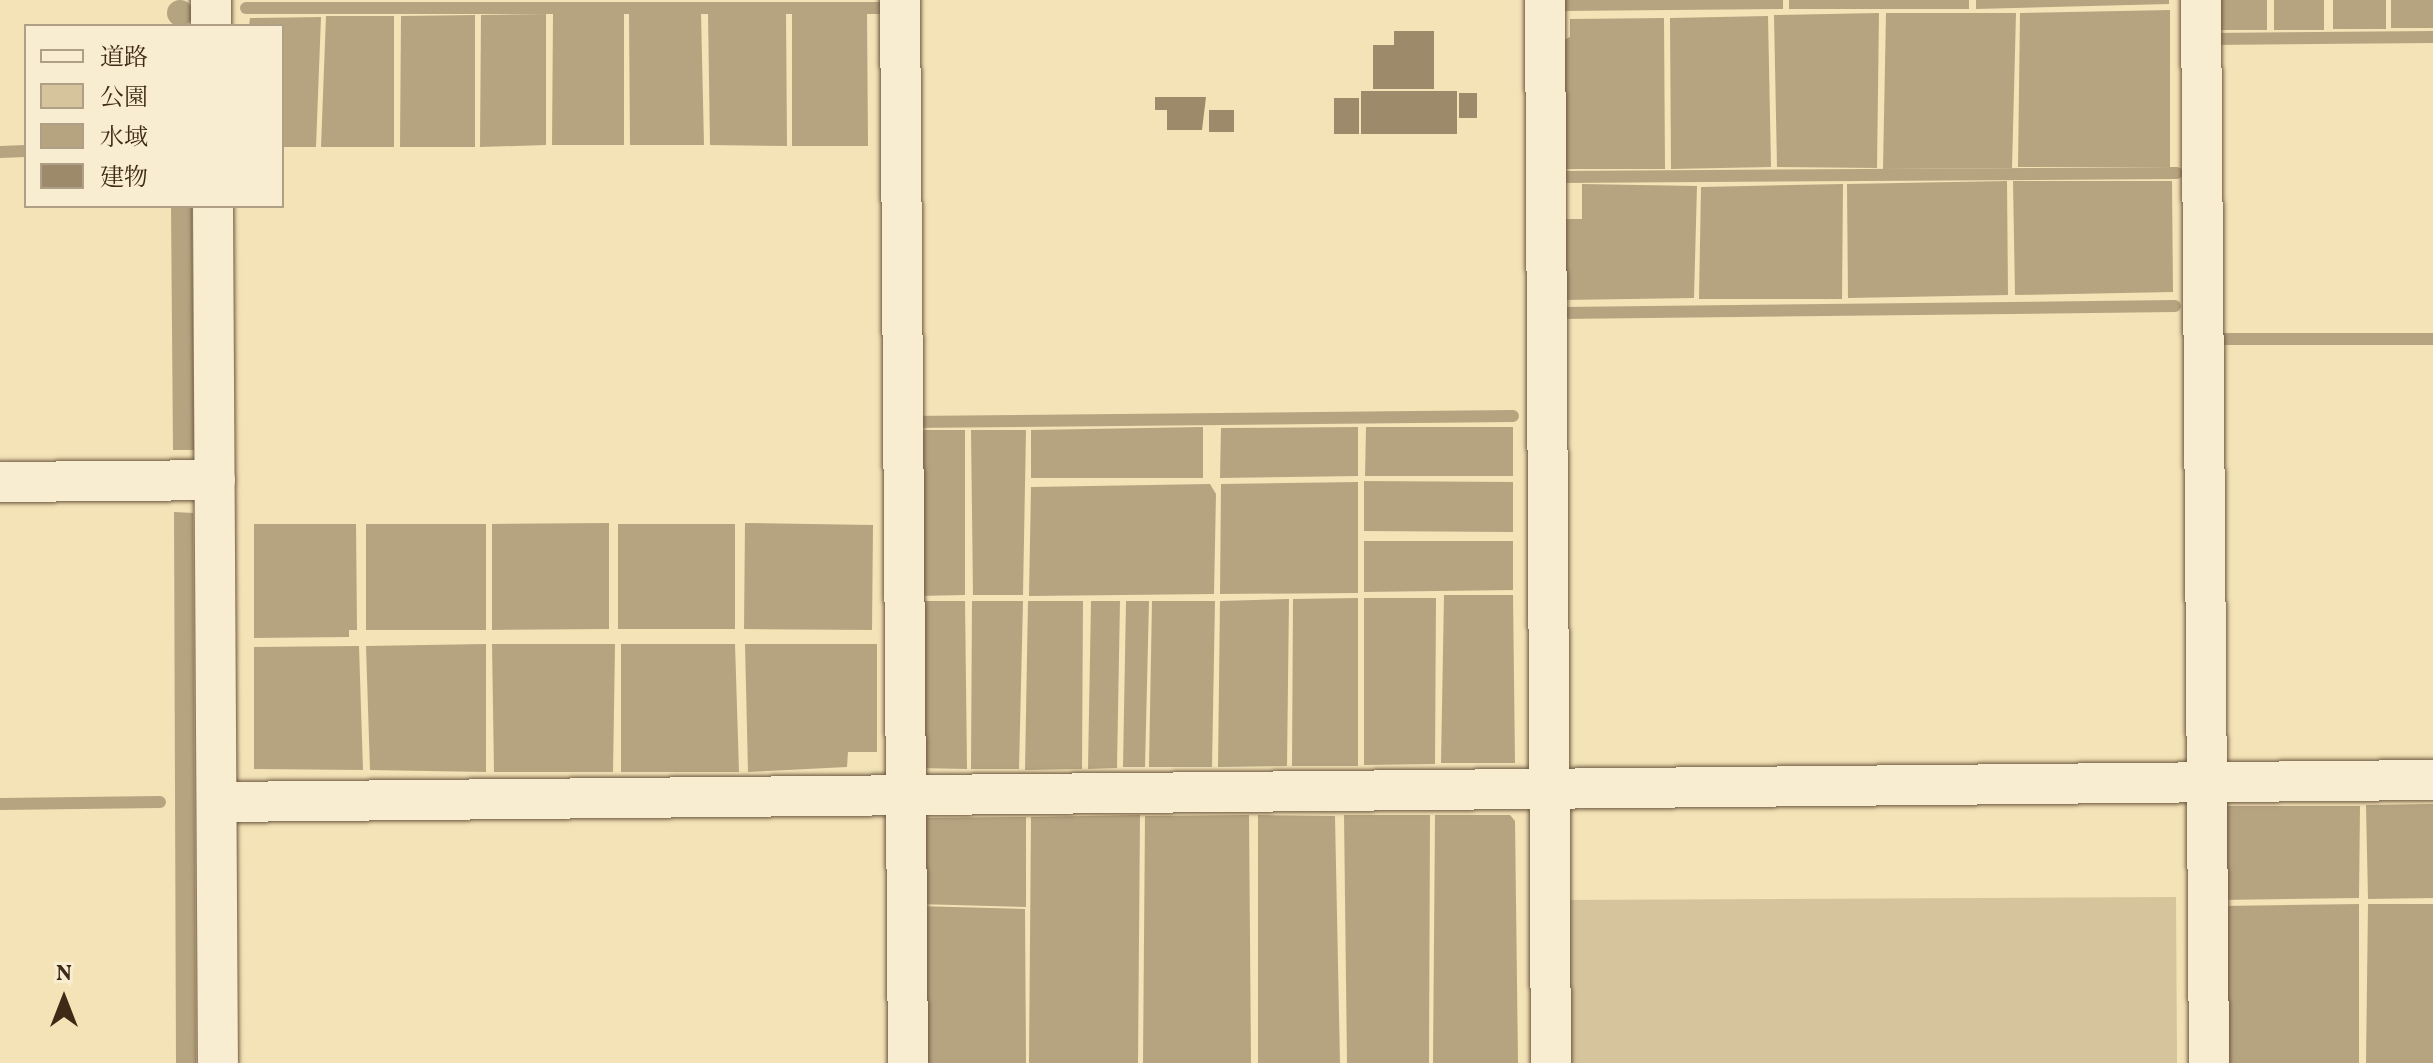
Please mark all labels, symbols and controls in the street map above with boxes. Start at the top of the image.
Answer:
legend [24,24,284,208]
text: 道路 [100,42,148,76]
text: 公園 [100,82,148,116]
text: 水域 [100,122,148,156]
text: 建物 [100,162,148,196]
north arrow [24,959,104,1039]
text: N [56,959,72,990]

